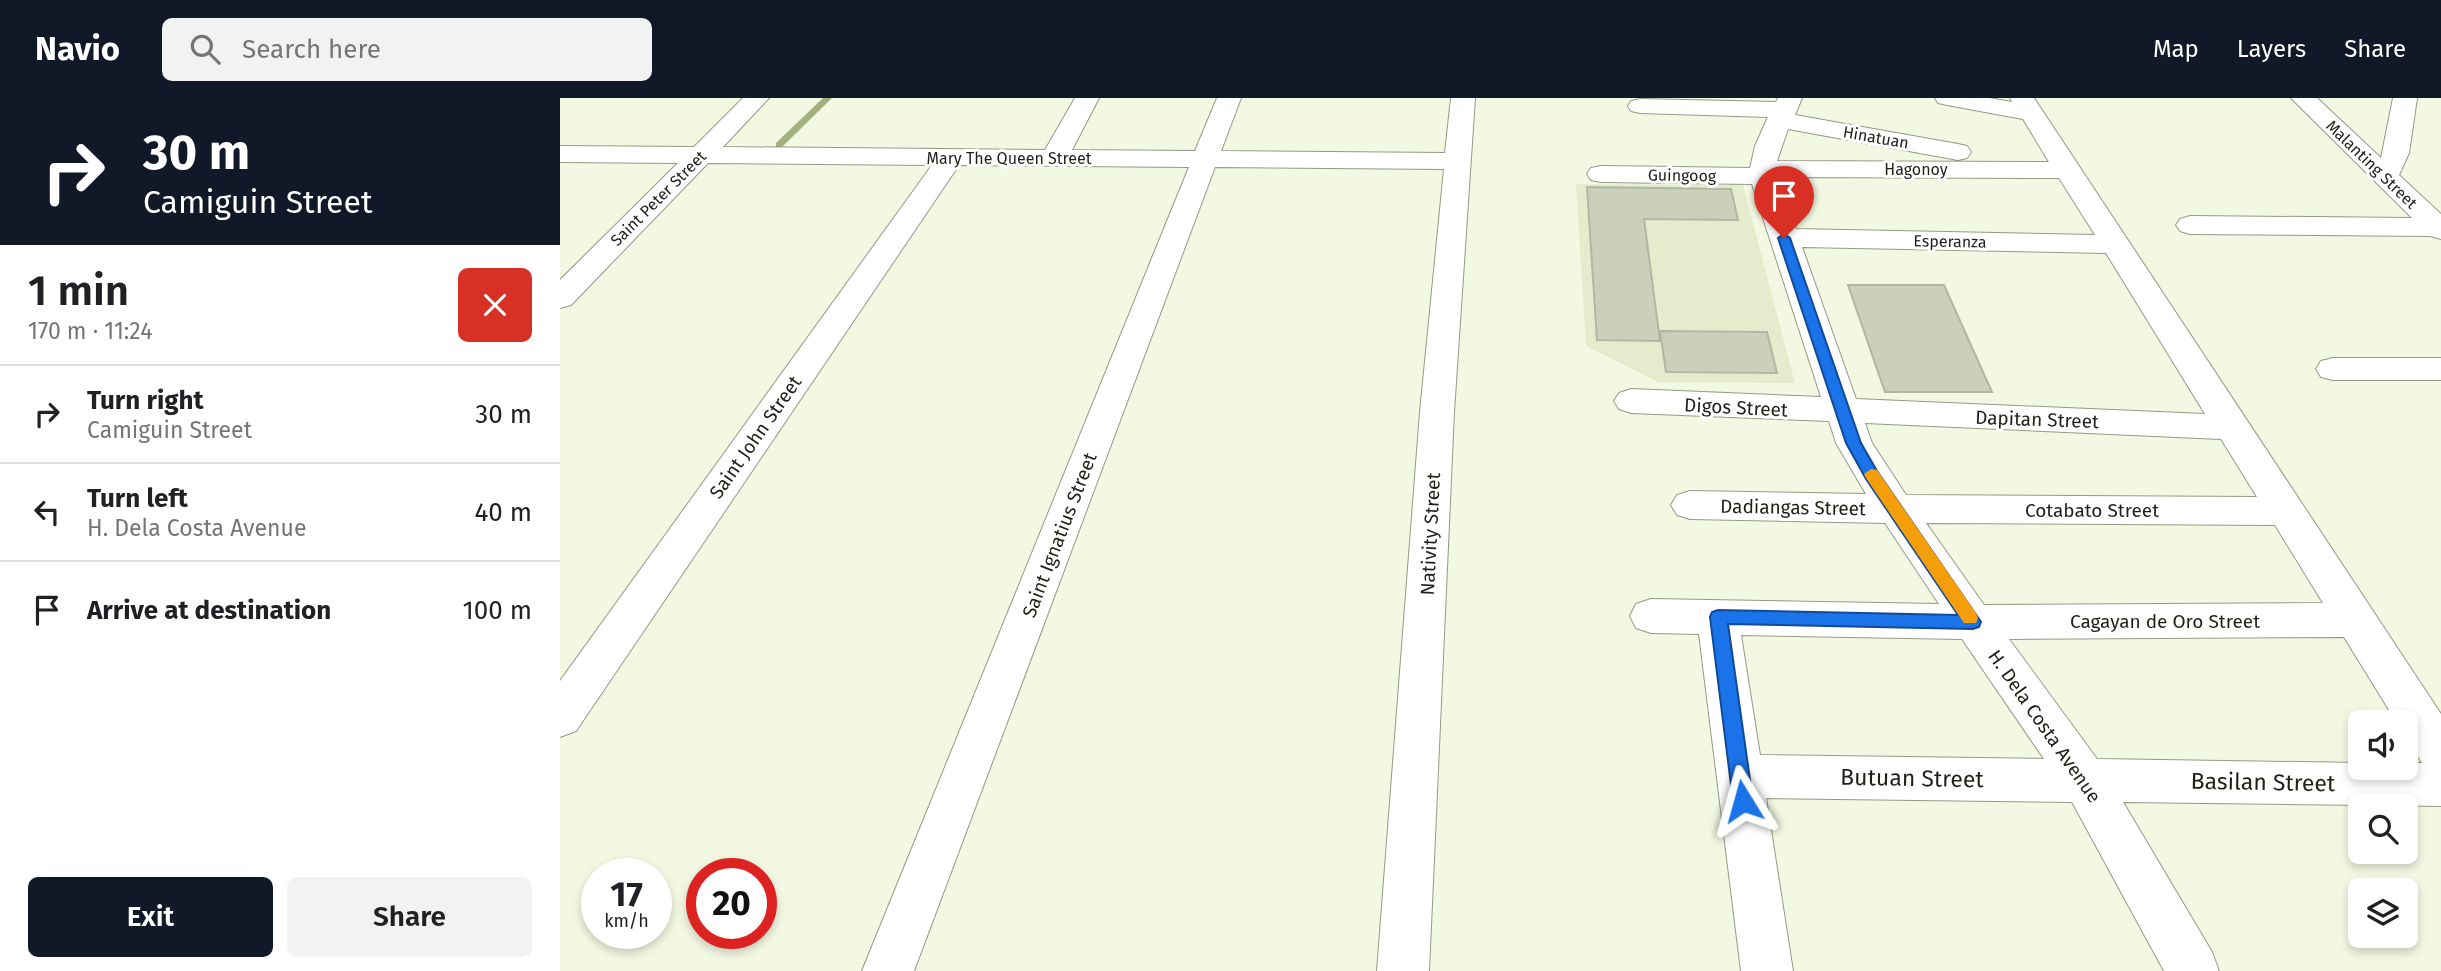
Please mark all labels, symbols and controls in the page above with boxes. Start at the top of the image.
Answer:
search box [162,18,652,81]
text: Navio [35,29,120,69]
icon: search [186,30,224,68]
text: Search here [242,34,381,65]
text: Map [2153,35,2199,63]
text: Layers [2237,35,2306,63]
text: Share [2344,35,2406,63]
street label: Malanting Street [2322,116,2421,213]
street label: Hinatuan [1841,122,1910,153]
text: 30 m [143,123,250,182]
icon: right [28,126,119,217]
street label: Saint Peter Street [607,147,710,250]
street label: Mary The Queen Street [927,149,1092,168]
street label: Hagonoy [1884,160,1948,179]
street label: Guingoog [1648,165,1717,186]
pin [1754,166,1814,238]
icon: arrive [1765,177,1803,215]
text: Camiguin Street [143,183,372,221]
street label: Esperanza [1913,231,1987,252]
text: 1 min [28,266,129,316]
button: close [458,268,532,342]
text: 170 m · 11:24 [28,317,152,345]
street label: Saint John Street [704,371,806,503]
text: Turn right [87,385,204,416]
street label: Digos Street [1684,393,1788,422]
icon: right [28,395,66,433]
text: 30 m [475,399,532,430]
street label: Dapitan Street [1975,406,2099,433]
text: Camiguin Street [87,416,252,444]
street label: Saint Ignatius Street [1017,449,1102,621]
street label: Nativity Street [1416,472,1445,596]
text: Turn left [87,483,188,514]
icon: left [28,493,66,531]
street label: Dadiangas Street [1720,495,1866,520]
text: 40 m [474,497,532,528]
street label: Cotabato Street [2025,499,2159,522]
text: H. Dela Costa Avenue [87,514,307,542]
icon: arrive [28,591,66,629]
text: Arrive at destination [87,595,331,626]
text: 100 m [463,595,532,626]
street label: Cagayan de Oro Street [2070,610,2260,633]
street label: H. Dela Costa Avenue [1983,645,2106,807]
map controls [2348,710,2418,948]
button: sound [2348,710,2418,780]
street label: Butuan Street [1840,763,1985,793]
position arrow [1706,764,1780,838]
street label: Basilan Street [2190,767,2336,797]
button: search [2348,794,2418,864]
speed limit sign: 20 [686,858,777,949]
text: 17 [610,873,643,915]
button: Exit [28,877,273,957]
button: Share [287,877,532,957]
button: layers [2348,878,2418,948]
text: km/h [604,910,649,932]

